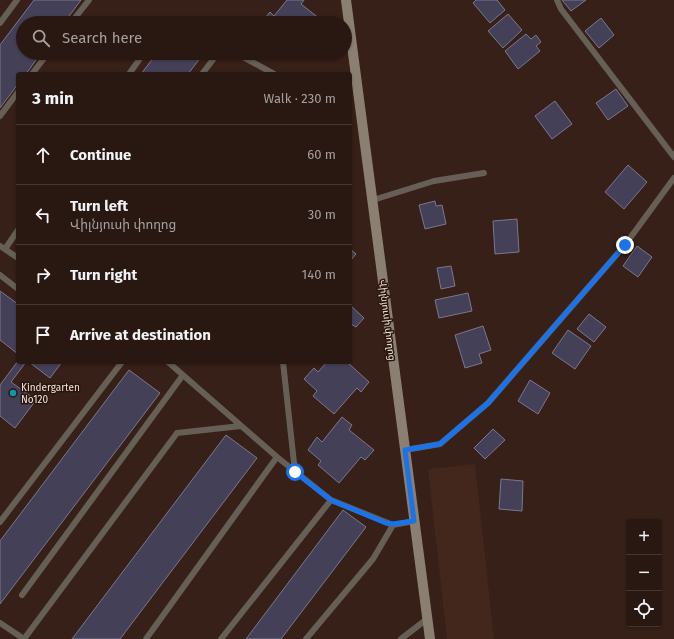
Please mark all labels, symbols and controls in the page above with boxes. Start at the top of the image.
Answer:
search box [16,16,352,60]
icon: search [30,27,52,49]
text: Search here [62,29,142,47]
text: 3 min [32,88,74,109]
text: Walk · 230 m [264,91,336,106]
icon: ahead [32,144,54,166]
text: Continue [70,146,131,164]
text: 60 m [307,147,336,162]
text: Turn left [70,197,128,215]
icon: left [32,204,54,226]
text: 30 m [308,207,336,222]
text: Վիլնյուսի փողոց [70,217,176,232]
route end [616,236,634,254]
icon: right [32,264,54,286]
text: Turn right [70,266,137,284]
text: 140 m [302,267,336,282]
street label: Վիլնյուսի փողոց [376,279,398,361]
icon: arrive [32,324,54,346]
text: Arrive at destination [70,326,211,344]
place label: Kindergarten No120 [21,382,80,406]
marker: Kindergarten No120 [8,388,18,398]
route start [286,463,304,481]
map controls [626,519,662,627]
button: + [626,519,662,555]
button: − [626,555,662,591]
button: locate [626,591,662,627]

